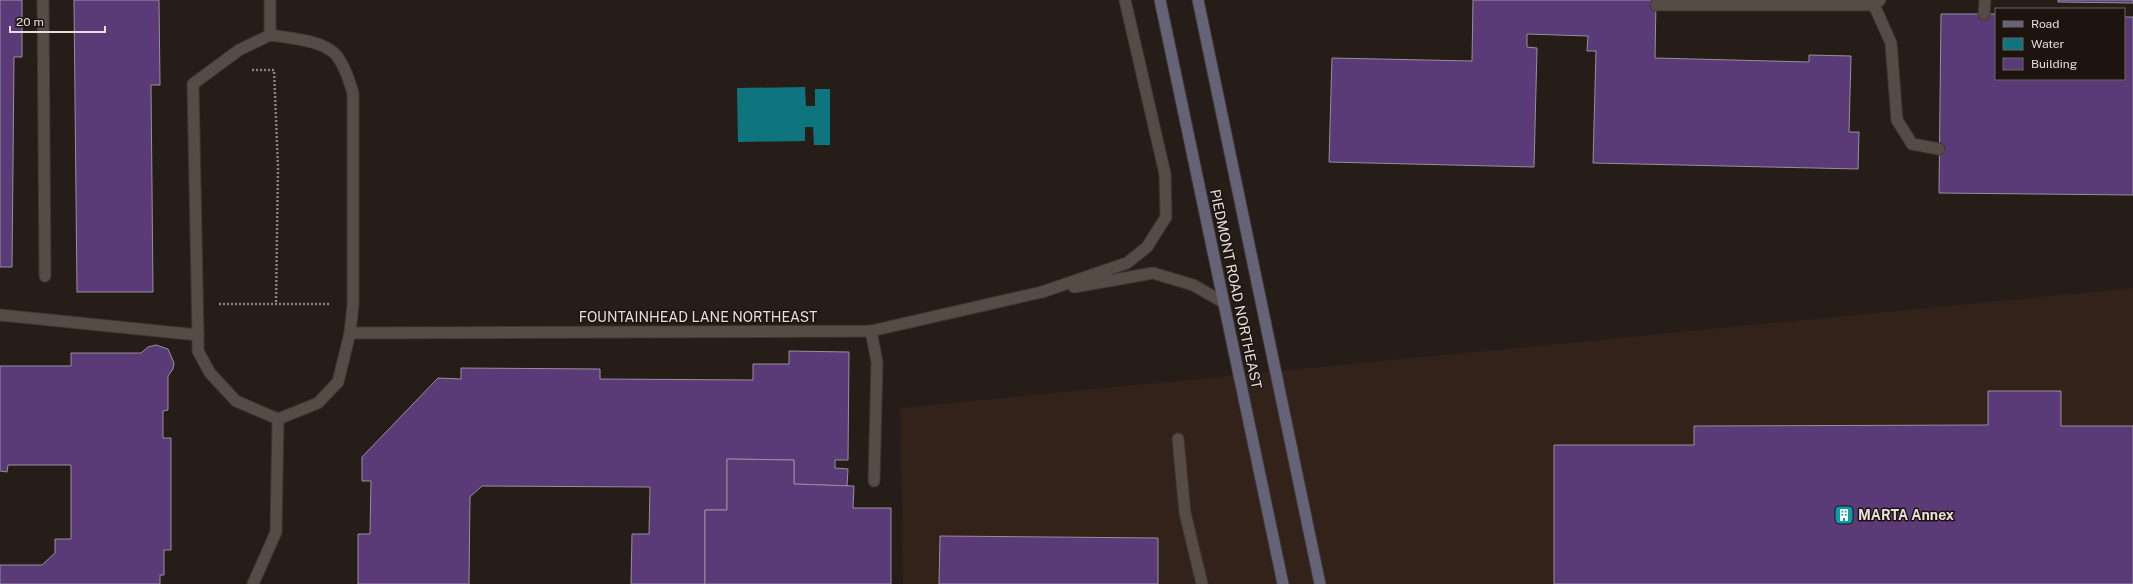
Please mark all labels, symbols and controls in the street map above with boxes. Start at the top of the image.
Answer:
scale bar [10,8,105,34]
legend [1995,8,2125,80]
text: 20 m [16,15,44,29]
text: Road [2031,17,2059,31]
text: Water [2031,37,2065,51]
text: Building [2031,57,2077,71]
street label: PIEDMONT ROAD NORTHEAST [1207,188,1265,390]
street label: FOUNTAINHEAD LANE NORTHEAST [579,309,817,325]
building icon: MARTA Annex [1833,504,1855,526]
place label: MARTA Annex [1858,507,1954,523]

